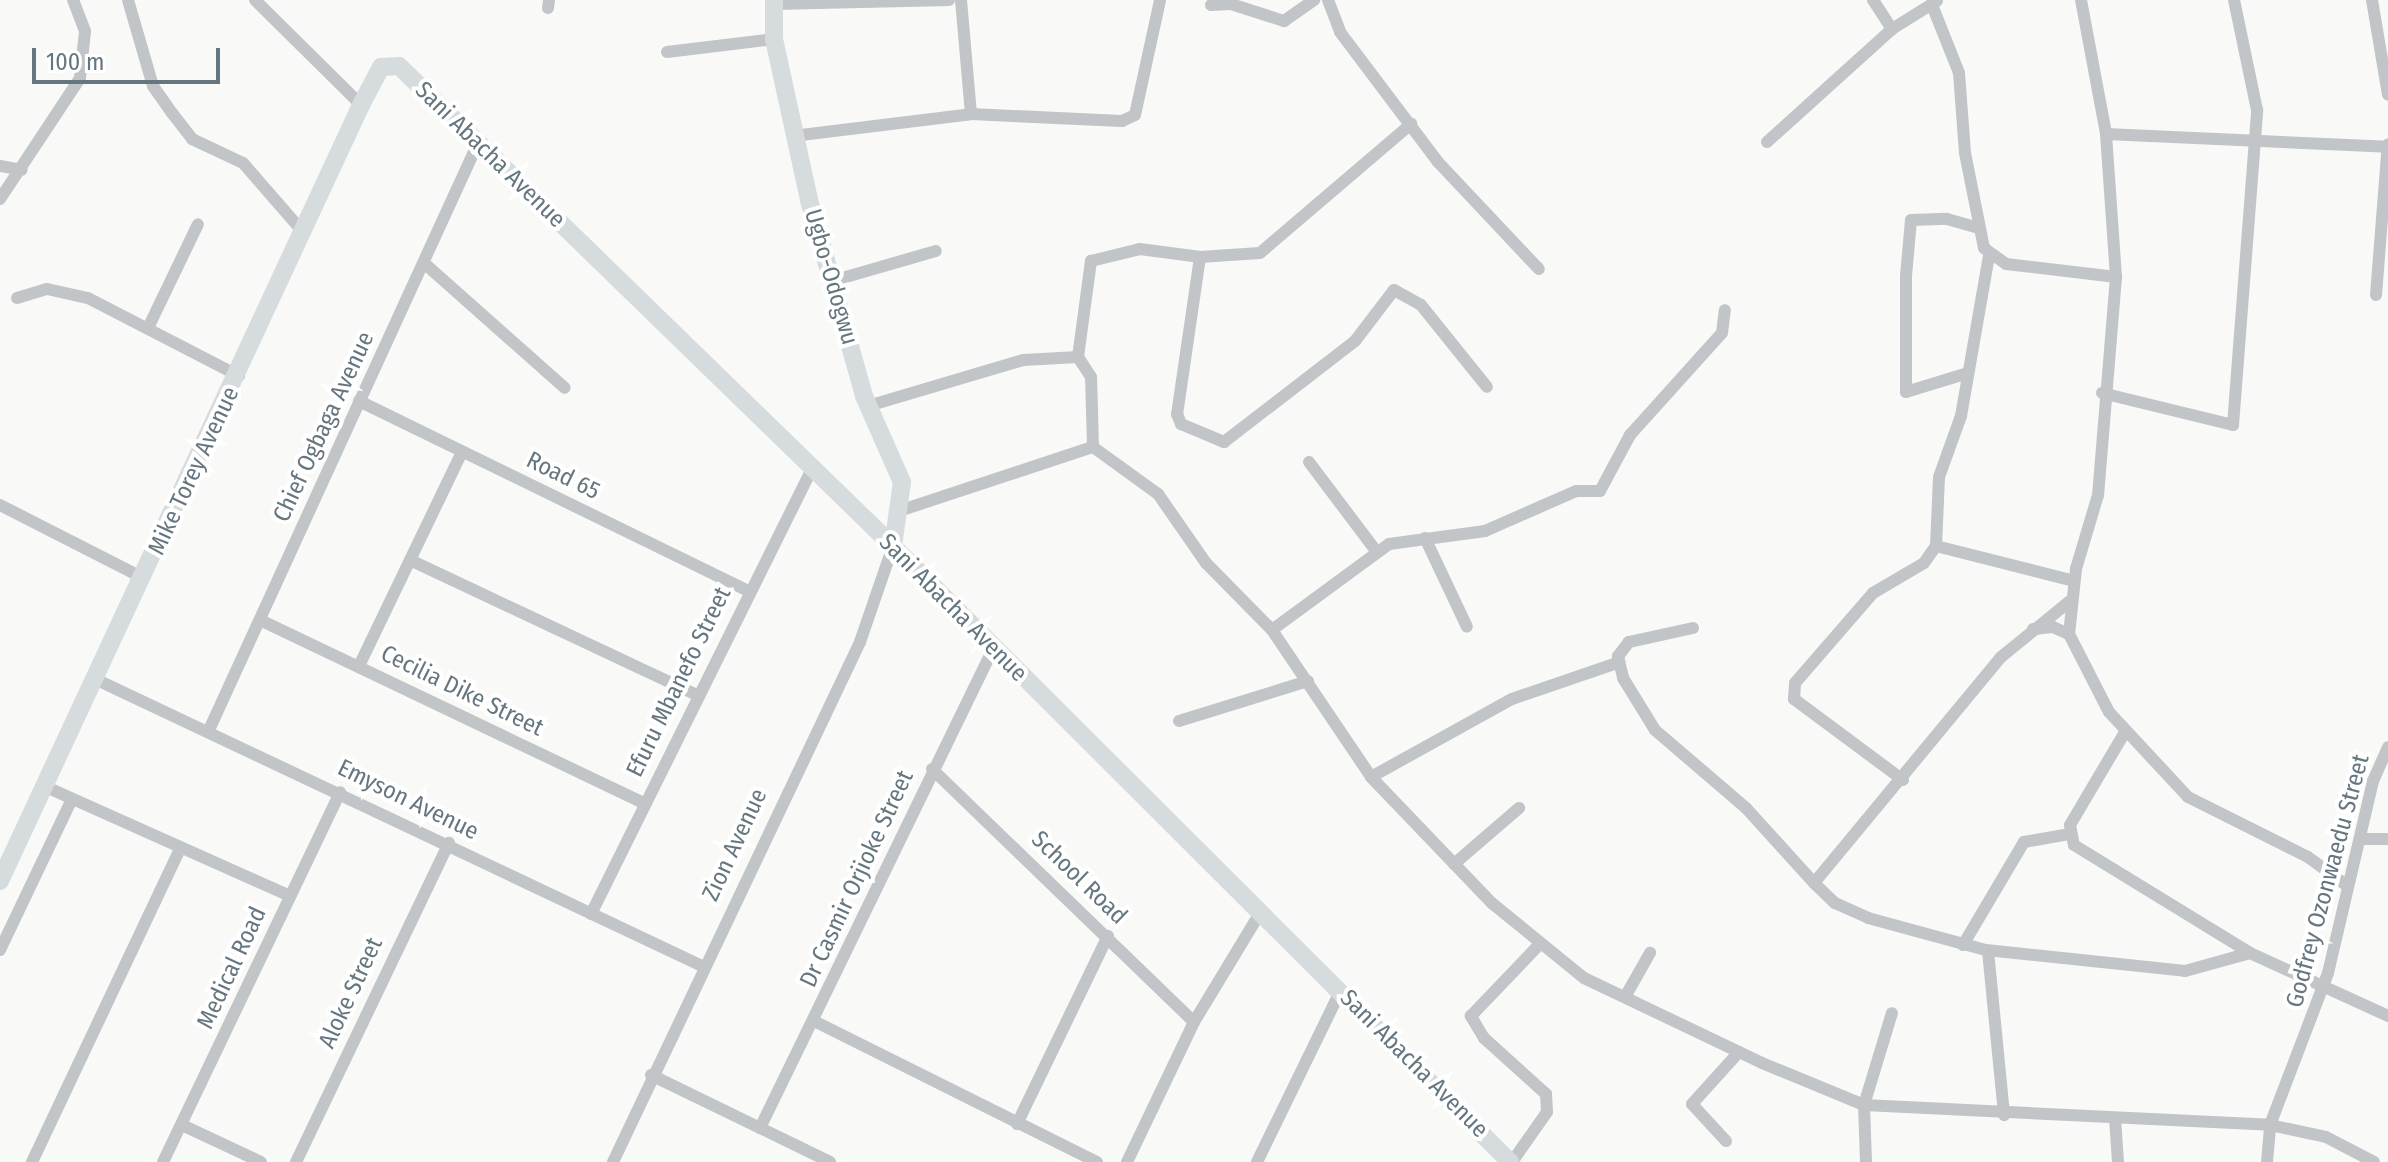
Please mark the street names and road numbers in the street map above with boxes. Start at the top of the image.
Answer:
street label: Sani Abacha Avenue [409,76,571,234]
street label: Ugbo-Odogwu [798,206,864,348]
street label: Chief Ogbaga Avenue [267,327,381,527]
street label: Mike Torey Avenue [143,382,245,560]
street label: Road 65 [522,446,604,506]
street label: Sani Abacha Avenue [873,528,1033,688]
street label: Efuru Mbanefo Street [621,582,737,782]
street label: Cecilia Dike Street [376,639,548,743]
street label: Godfrey Ozonwaedu Street [2280,751,2376,1011]
street label: Emyson Avenue [333,753,483,847]
street label: Dr Casmir Orjioke Street [794,766,920,992]
street label: Zion Avenue [697,784,773,906]
street label: School Road [1025,825,1133,931]
street label: Medical Road [191,903,273,1033]
street label: Aloke Street [313,933,389,1053]
street label: Sani Abacha Avenue [1334,984,1494,1144]

